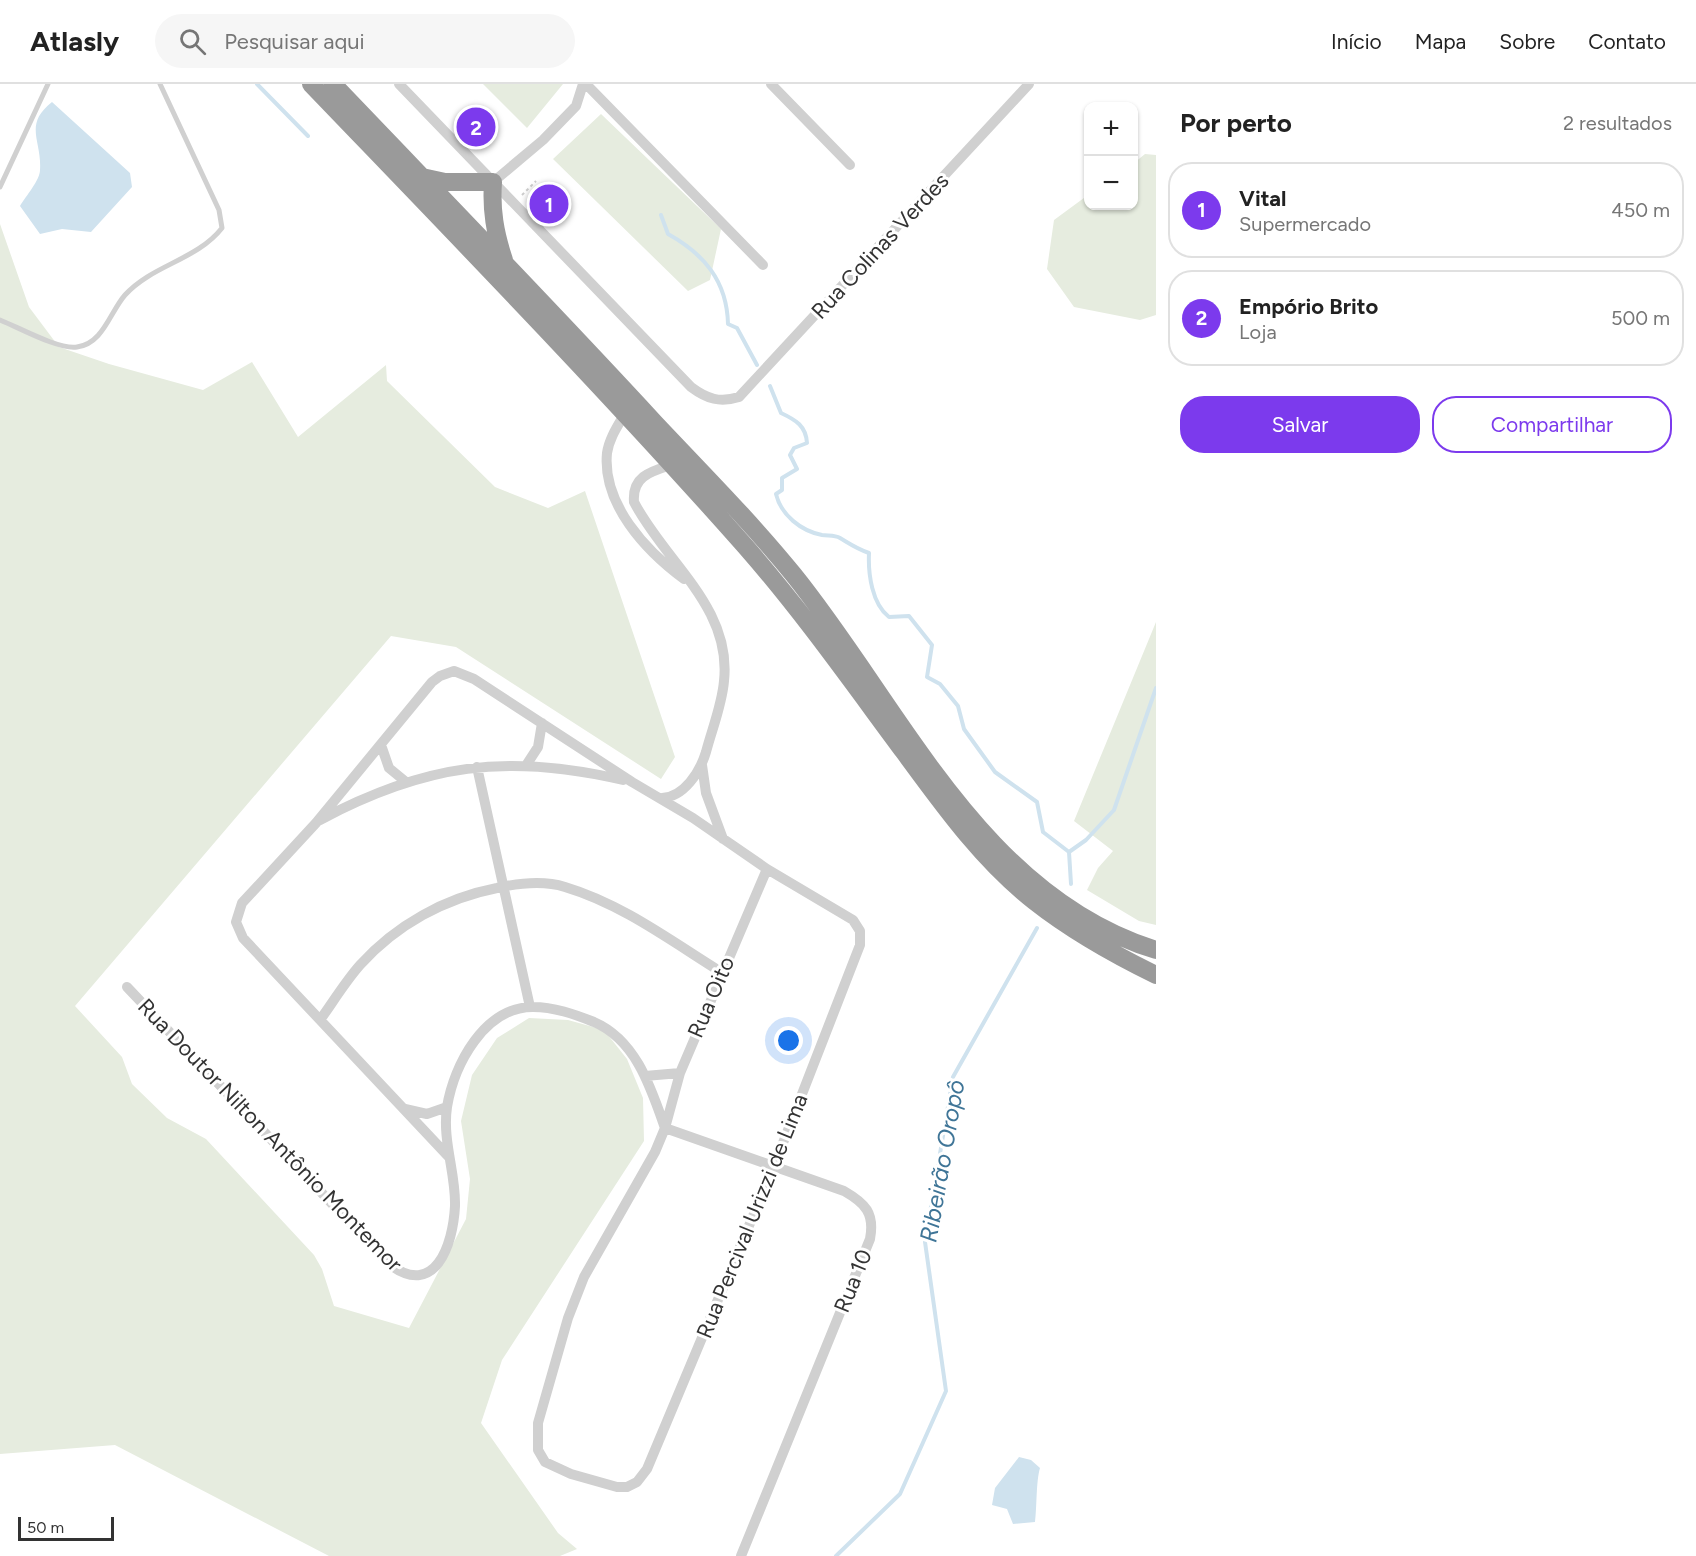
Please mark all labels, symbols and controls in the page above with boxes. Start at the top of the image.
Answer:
search box [155,14,575,68]
text: Atlasly [30,24,119,58]
icon: search [176,25,209,58]
text: Pesquisar aqui [224,28,365,55]
text: Início [1331,29,1382,54]
text: Mapa [1415,29,1466,54]
text: Sobre [1499,29,1555,54]
text: Contato [1588,29,1666,54]
map controls [1084,102,1138,210]
button: + [1084,102,1138,156]
pin: 2 [456,104,496,150]
text: Por perto [1180,107,1292,139]
text: 2 resultados [1563,111,1672,135]
button: − [1084,156,1138,210]
street label: Rua Colinas Verdes [806,168,954,324]
pin: 1 [530,182,568,226]
text: Vital [1239,185,1286,212]
text: 1 [1197,198,1206,222]
text: 450 m [1611,198,1670,222]
text: Supermercado [1239,212,1371,236]
text: Empório Brito [1239,293,1378,320]
text: 2 [1196,306,1207,330]
text: 500 m [1611,306,1670,330]
text: Loja [1239,320,1277,344]
button: Salvar [1180,396,1420,453]
button: Compartilhar [1432,396,1672,453]
street label: Rua Oito [682,952,740,1042]
street label: Rua Doutor Nilton Antônio Montemor [132,993,408,1278]
your location [774,1026,803,1055]
water label: Ribeirão Oropô [913,1077,971,1245]
street label: Rua Percival Urizzi de Lima [691,1090,813,1342]
street label: Rua 10 [828,1245,878,1317]
scale bar [18,1514,114,1542]
text: 50 m [27,1518,64,1537]

